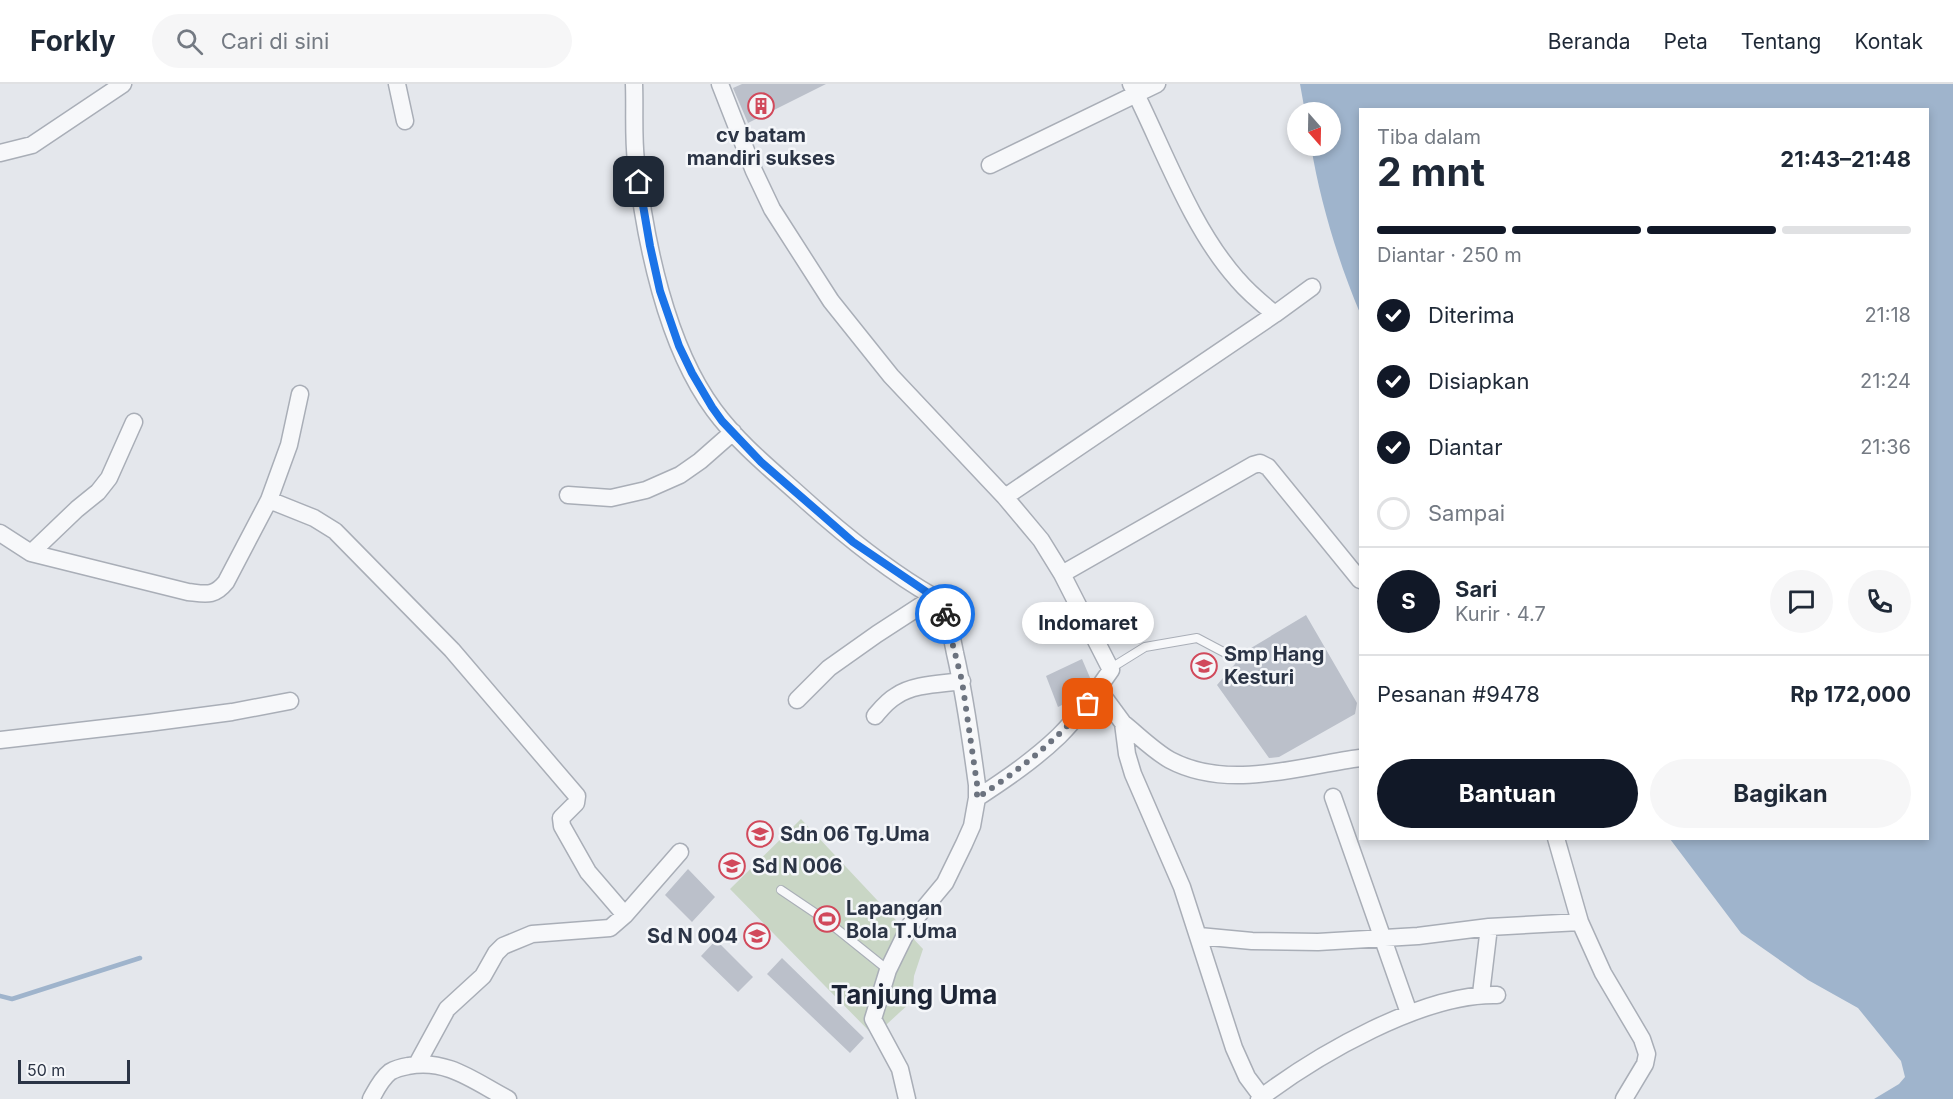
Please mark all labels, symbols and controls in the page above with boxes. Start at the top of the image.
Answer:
search box [152,14,572,68]
text: Forkly [30,24,116,58]
icon: search [173,25,206,58]
text: Cari di sini [221,28,329,54]
text: Beranda [1548,29,1630,54]
text: Peta [1663,29,1708,54]
text: Tentang [1741,29,1821,54]
text: Kontak [1854,29,1923,54]
building icon: cv batam mandiri sukses [746,91,776,121]
north arrow [1287,102,1341,156]
map controls [1287,102,1341,156]
place label: cv batam mandiri sukses [687,123,835,170]
text: Tiba dalam [1377,125,1481,149]
text: 21:43–21:48 [1780,146,1911,172]
text: 2 mnt [1377,148,1485,195]
pin [613,156,664,207]
icon: home [622,165,655,198]
text: Diantar · 250 m [1377,243,1522,267]
icon: check [1377,299,1410,332]
text: Diterima [1428,302,1515,328]
text: 21:18 [1864,303,1911,327]
icon: check [1377,365,1410,398]
text: Disiapkan [1428,368,1529,394]
text: 21:24 [1860,369,1911,393]
icon: check [1377,431,1410,464]
text: Diantar [1428,434,1503,460]
text: 21:36 [1860,435,1911,459]
text: Sampai [1428,500,1505,526]
button: chat [1770,570,1833,633]
button: phone [1848,570,1911,633]
text: Sari [1455,576,1497,602]
courier [915,584,975,644]
text: S [1401,588,1416,614]
icon: bike [929,598,962,631]
callout: Indomaret [1022,602,1154,644]
text: Kurir · 4.7 [1455,602,1546,626]
text: Indomaret [1038,611,1138,635]
place label: Smp Hang Kesturi [1224,642,1324,689]
school or university icon: Smp Hang Kesturi [1189,651,1219,681]
pin [1062,678,1113,729]
text: Pesanan #9478 [1377,681,1540,707]
text: Rp 172,000 [1790,681,1911,707]
icon: bag [1071,687,1104,720]
button: Bantuan [1377,759,1638,828]
button: Bagikan [1650,759,1911,828]
school or university icon: Sdn 06 Tg.Uma [745,819,775,849]
place label: Sdn 06 Tg.Uma [780,822,930,846]
school or university icon: Sd N 006 [717,851,747,881]
place label: Sd N 006 [752,854,842,878]
place label: Lapangan Bola T.Uma [846,896,957,943]
sports icon: Lapangan Bola T.Uma [812,904,842,934]
school or university icon: Sd N 004 [742,921,772,951]
place label: Sd N 004 [647,924,738,948]
district label: Tanjung Uma [831,979,997,1010]
scale bar [18,1057,130,1084]
text: 50 m [27,1060,65,1080]

